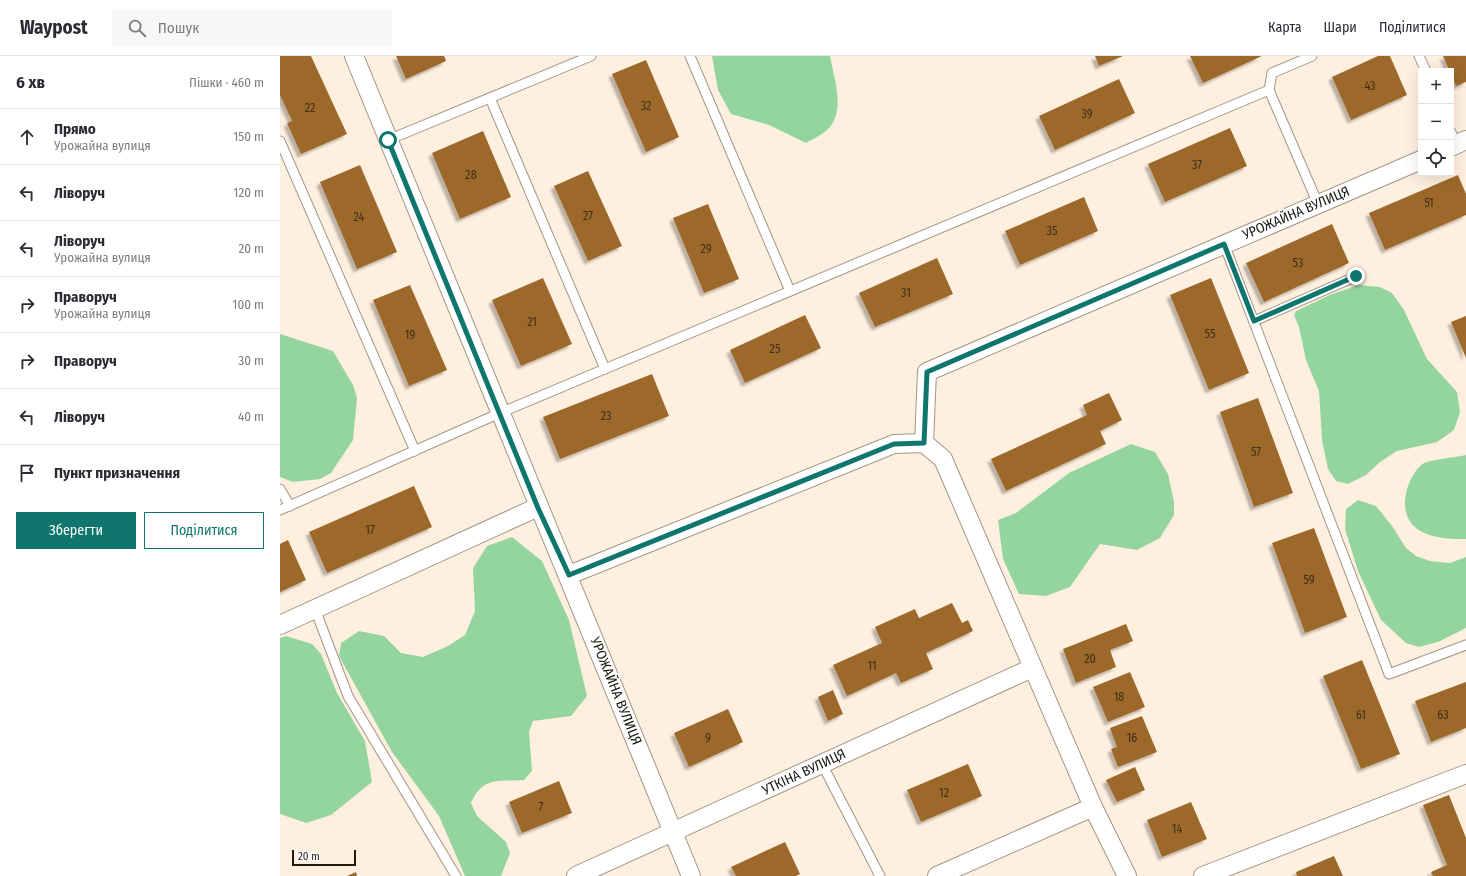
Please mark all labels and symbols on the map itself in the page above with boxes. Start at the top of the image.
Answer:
house number: 43 [1364,79,1376,93]
house number: 32 [641,99,651,113]
house number: 22 [305,101,315,115]
house number: 39 [1081,107,1093,121]
route start [379,131,397,149]
house number: 37 [1192,158,1202,172]
house number: 28 [465,168,477,182]
street label: УРОЖАЙНА ВУЛИЦЯ [1239,183,1352,244]
house number: 51 [1424,196,1434,210]
house number: 27 [583,209,593,223]
house number: 24 [354,210,365,224]
house number: 35 [1047,224,1058,238]
house number: 29 [700,242,712,256]
house number: 53 [1293,256,1303,270]
route end [1347,267,1365,285]
house number: 31 [901,286,911,300]
house number: 21 [527,315,537,329]
house number: 55 [1205,327,1216,341]
house number: 19 [405,328,415,342]
house number: 25 [770,342,781,356]
house number: 23 [601,409,611,423]
house number: 57 [1251,445,1261,459]
house number: 17 [365,523,375,537]
house number: 59 [1303,573,1315,587]
street label: УРОЖАЙНА ВУЛИЦЯ [586,634,645,747]
house number: 20 [1084,652,1096,666]
house number: 11 [867,659,877,673]
house number: 18 [1114,690,1124,704]
house number: 61 [1356,708,1366,722]
house number: 63 [1437,708,1449,722]
house number: 9 [705,731,711,745]
house number: 16 [1127,731,1137,745]
street label: УТКIНА ВУЛИЦЯ [759,745,848,799]
house number: 12 [939,786,949,800]
house number: 7 [539,800,544,814]
house number: 14 [1172,822,1182,836]
scale bar [292,848,356,867]

